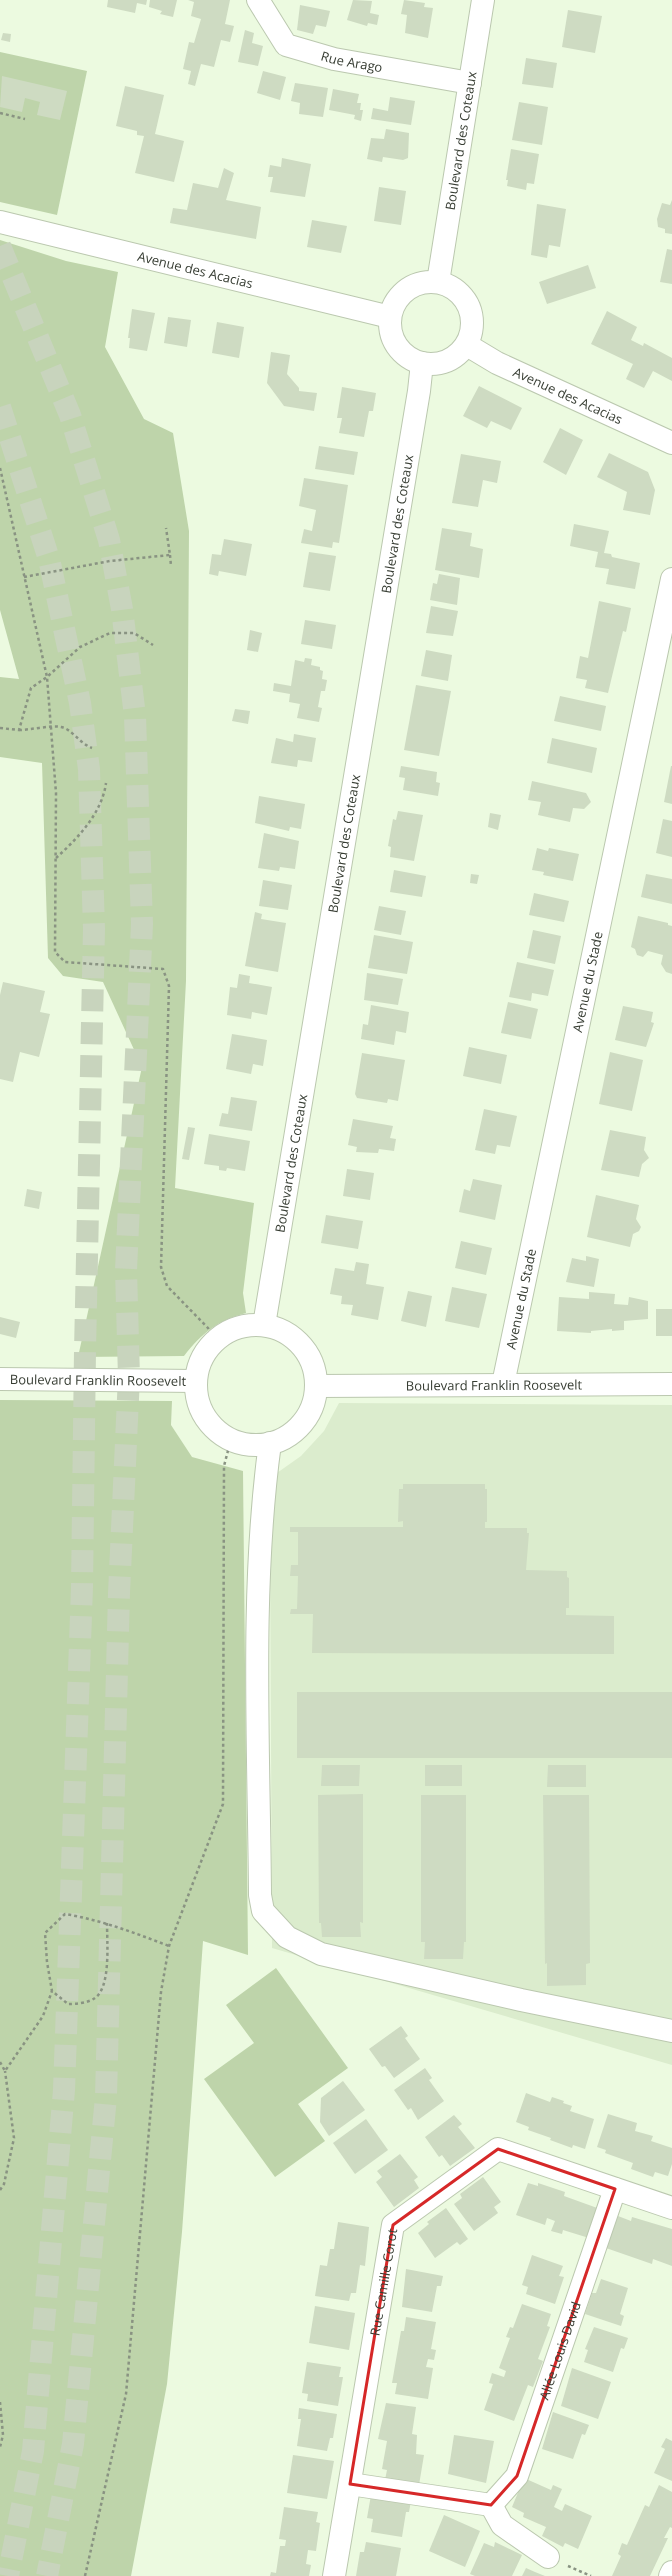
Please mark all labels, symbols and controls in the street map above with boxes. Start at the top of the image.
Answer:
street label: Rue Arago [319,47,384,76]
street label: Boulevard des Coteaux [441,70,480,211]
street label: Avenue des Acacias [136,247,255,292]
street label: Avenue des Acacias [510,363,625,428]
street label: Boulevard des Coteaux [377,453,417,595]
street label: Boulevard des Coteaux [324,773,364,914]
street label: Avenue du Stade [568,930,607,1034]
street label: Boulevard des Coteaux [270,1092,311,1234]
street label: Avenue du Stade [502,1247,540,1351]
street label: Boulevard Franklin Roosevelt [10,1370,187,1390]
street label: Boulevard Franklin Roosevelt [406,1376,583,1394]
street label: Rue Camille Corot [366,2227,401,2337]
street label: Allée Louis David [535,2299,585,2402]

